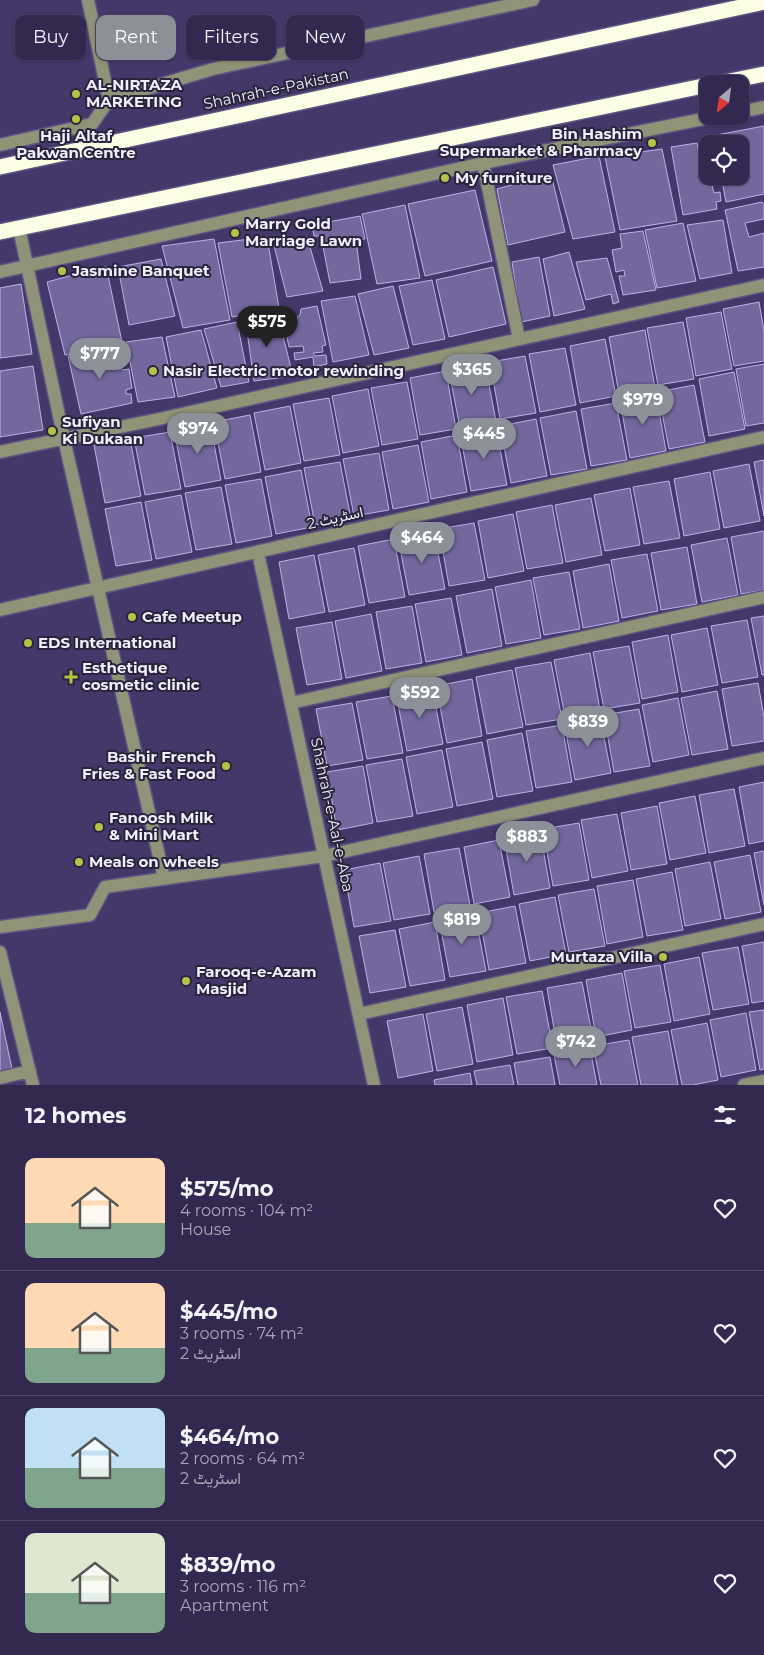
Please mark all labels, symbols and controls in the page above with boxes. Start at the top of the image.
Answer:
chip: Buy [15,15,86,60]
chip: Rent [96,15,176,60]
chip: Filters [186,15,276,60]
chip: New [286,15,364,60]
street label: Shahrah-e-Pakistan [201,64,350,113]
place label: AL-NIRTAZA MARKETING [85,75,183,111]
north arrow [699,75,749,125]
map controls [699,75,749,185]
marker: AL-NIRTAZA MARKETING [70,88,82,100]
marker: Haji Altaf Pakwan Centre [70,113,82,125]
place label: Bin Hashim Supermarket & Pharmacy [440,124,643,160]
place label: Haji Altaf Pakwan Centre [16,126,136,162]
button: locate [699,135,749,185]
marker: Bin Hashim Supermarket & Pharmacy [646,137,658,149]
place label: My furniture [455,168,553,187]
marker: My furniture [439,172,451,184]
place label: Marry Gold Marriage Lawn [245,214,362,250]
marker: Marry Gold Marriage Lawn [229,227,241,239]
place label: Jasmine Banquet [71,261,210,280]
marker: Jasmine Banquet [56,265,68,277]
pin: $575 [237,306,297,348]
text: $575 [248,312,286,331]
pin: $777 [70,338,130,380]
text: $777 [80,344,120,363]
pin: $365 [442,354,502,396]
text: $365 [452,360,492,379]
place label: Nasir Electric motor rewinding [163,361,404,380]
marker: Nasir Electric motor rewinding [147,365,159,377]
pin: $979 [613,384,673,426]
text: $979 [623,390,663,409]
place label: Sufiyan Ki Dukaan [62,412,143,448]
pin: $974 [168,412,228,455]
pin: $445 [454,418,514,460]
text: $974 [178,419,218,438]
text: $445 [463,424,505,443]
marker: Sufiyan Ki Dukaan [46,425,58,437]
street label: اسٹریٹ 2 [305,502,365,533]
pin: $464 [392,522,452,564]
text: $464 [401,528,443,547]
place label: Cafe Meetup [142,607,242,626]
marker: Cafe Meetup [126,611,138,623]
place label: EDS International [38,633,176,652]
marker: EDS International [22,637,34,649]
place label: Esthetique cosmetic clinic [82,658,200,694]
marker: Esthetique cosmetic clinic [64,670,78,684]
pin: $592 [390,676,450,719]
text: $592 [400,683,440,702]
pin: $839 [558,706,618,748]
text: $839 [568,712,608,731]
street label: Shahrah-e-Aal-e-Aba [307,736,358,894]
place label: Bashir French Fries & Fast Food [82,747,216,783]
marker: Bashir French Fries & Fast Food [220,760,232,772]
place label: Fanoosh Milk & Mini Mart [109,808,214,844]
pin: $883 [497,820,557,863]
marker: Fanoosh Milk & Mini Mart [93,821,105,833]
text: $883 [507,827,547,846]
place label: Meals on wheels [89,852,219,871]
marker: Meals on wheels [73,856,85,868]
pin: $819 [432,904,492,946]
text: $819 [443,910,481,929]
place label: Murtaza Villa [551,947,653,966]
marker: Murtaza Villa [657,951,669,963]
place label: Farooq-e-Azam Masjid [196,962,317,998]
marker: Farooq-e-Azam Masjid [180,975,192,987]
pin: $742 [546,1026,606,1068]
text: $742 [556,1032,596,1051]
icon: filters [711,1101,739,1129]
text: 12 homes [25,1103,126,1128]
text: $575/mo [180,1176,274,1201]
icon: home [65,1178,125,1238]
icon: heart [711,1194,739,1222]
text: 4 rooms · 104 m² [180,1201,313,1220]
text: House [180,1220,231,1239]
text: $445/mo [180,1299,278,1324]
icon: home [65,1303,125,1363]
icon: heart [711,1319,739,1347]
text: 3 rooms · 74 m² [180,1324,304,1343]
text: اسٹریٹ 2 [180,1344,241,1363]
text: $464/mo [180,1424,279,1449]
icon: home [65,1428,125,1488]
icon: heart [711,1444,739,1472]
text: 2 rooms · 64 m² [180,1449,305,1468]
text: اسٹریٹ 2 [180,1469,241,1488]
text: $839/mo [180,1552,275,1577]
icon: home [65,1553,125,1613]
icon: heart [711,1569,739,1597]
text: 3 rooms · 116 m² [180,1577,306,1596]
text: Apartment [180,1596,269,1615]

